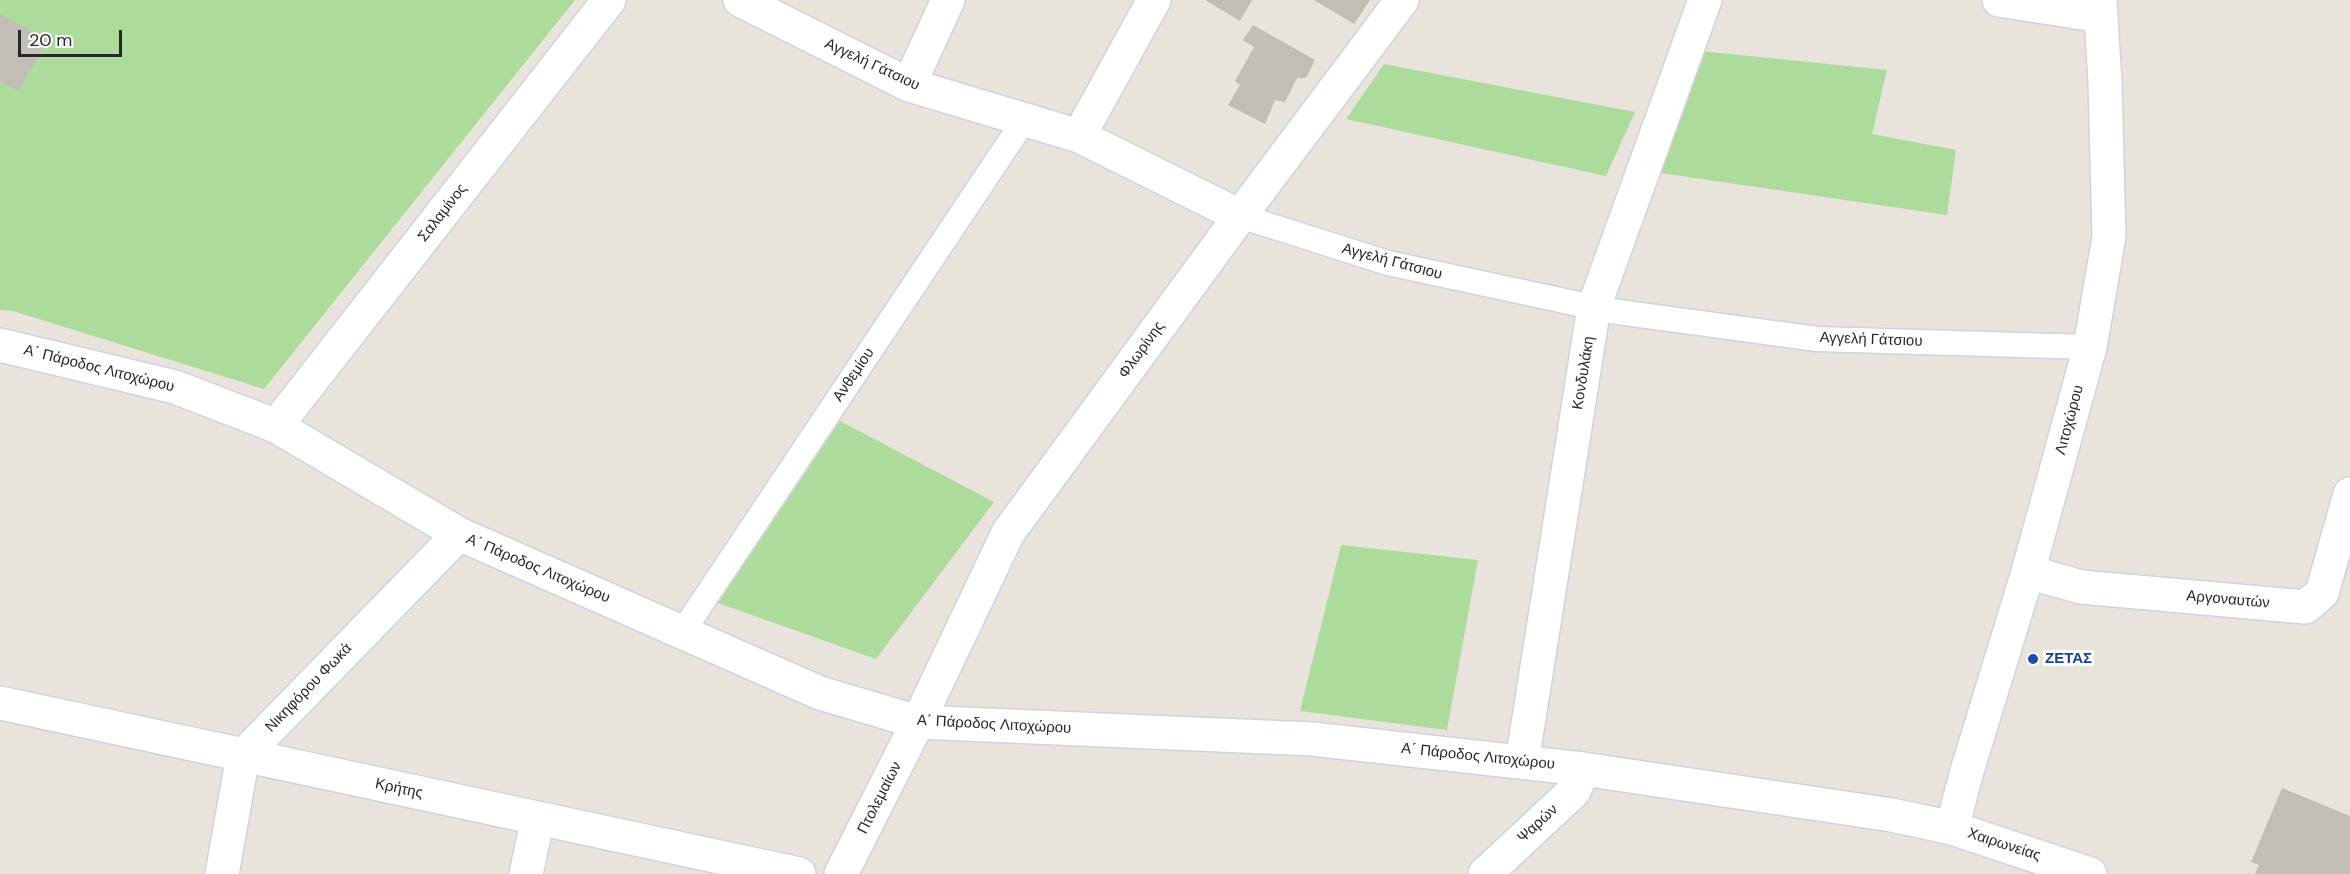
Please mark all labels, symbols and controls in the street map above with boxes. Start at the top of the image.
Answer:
scale bar [21,18,124,56]
text: 20 m [29,28,72,52]
street label: Αγγελή Γάτσιου [822,35,922,95]
street label: Σαλαμίνος [415,180,471,246]
street label: Αγγελή Γάτσιου [1340,240,1444,284]
street label: Φλωρίνης [1115,318,1169,382]
street label: Αγγελή Γάτσιου [1819,329,1923,351]
street label: Κονδυλάκη [1569,335,1599,411]
street label: Α΄ Πάροδος Λιτοχώρου [22,342,176,396]
street label: Ανθεμίου [830,345,878,405]
street label: Λιτοχώρου [2052,383,2088,457]
street label: Α΄ Πάροδος Λιτοχώρου [463,531,613,607]
street label: Αργοναυτών [2186,587,2270,613]
street label: Νικηφόρου Φωκά [262,640,356,736]
place label: ΖΕΤΑΣ [2045,650,2092,668]
marker: ΖΕΤΑΣ [2026,652,2040,666]
street label: Α΄ Πάροδος Λιτοχώρου [916,712,1072,738]
street label: Α΄ Πάροδος Λιτοχώρου [1400,740,1556,774]
street label: Πτολεμαίων [854,759,906,837]
street label: Κρήτης [373,775,425,803]
street label: Ψαρών [1514,801,1562,847]
street label: Χαιρωνείας [1965,825,2043,865]

